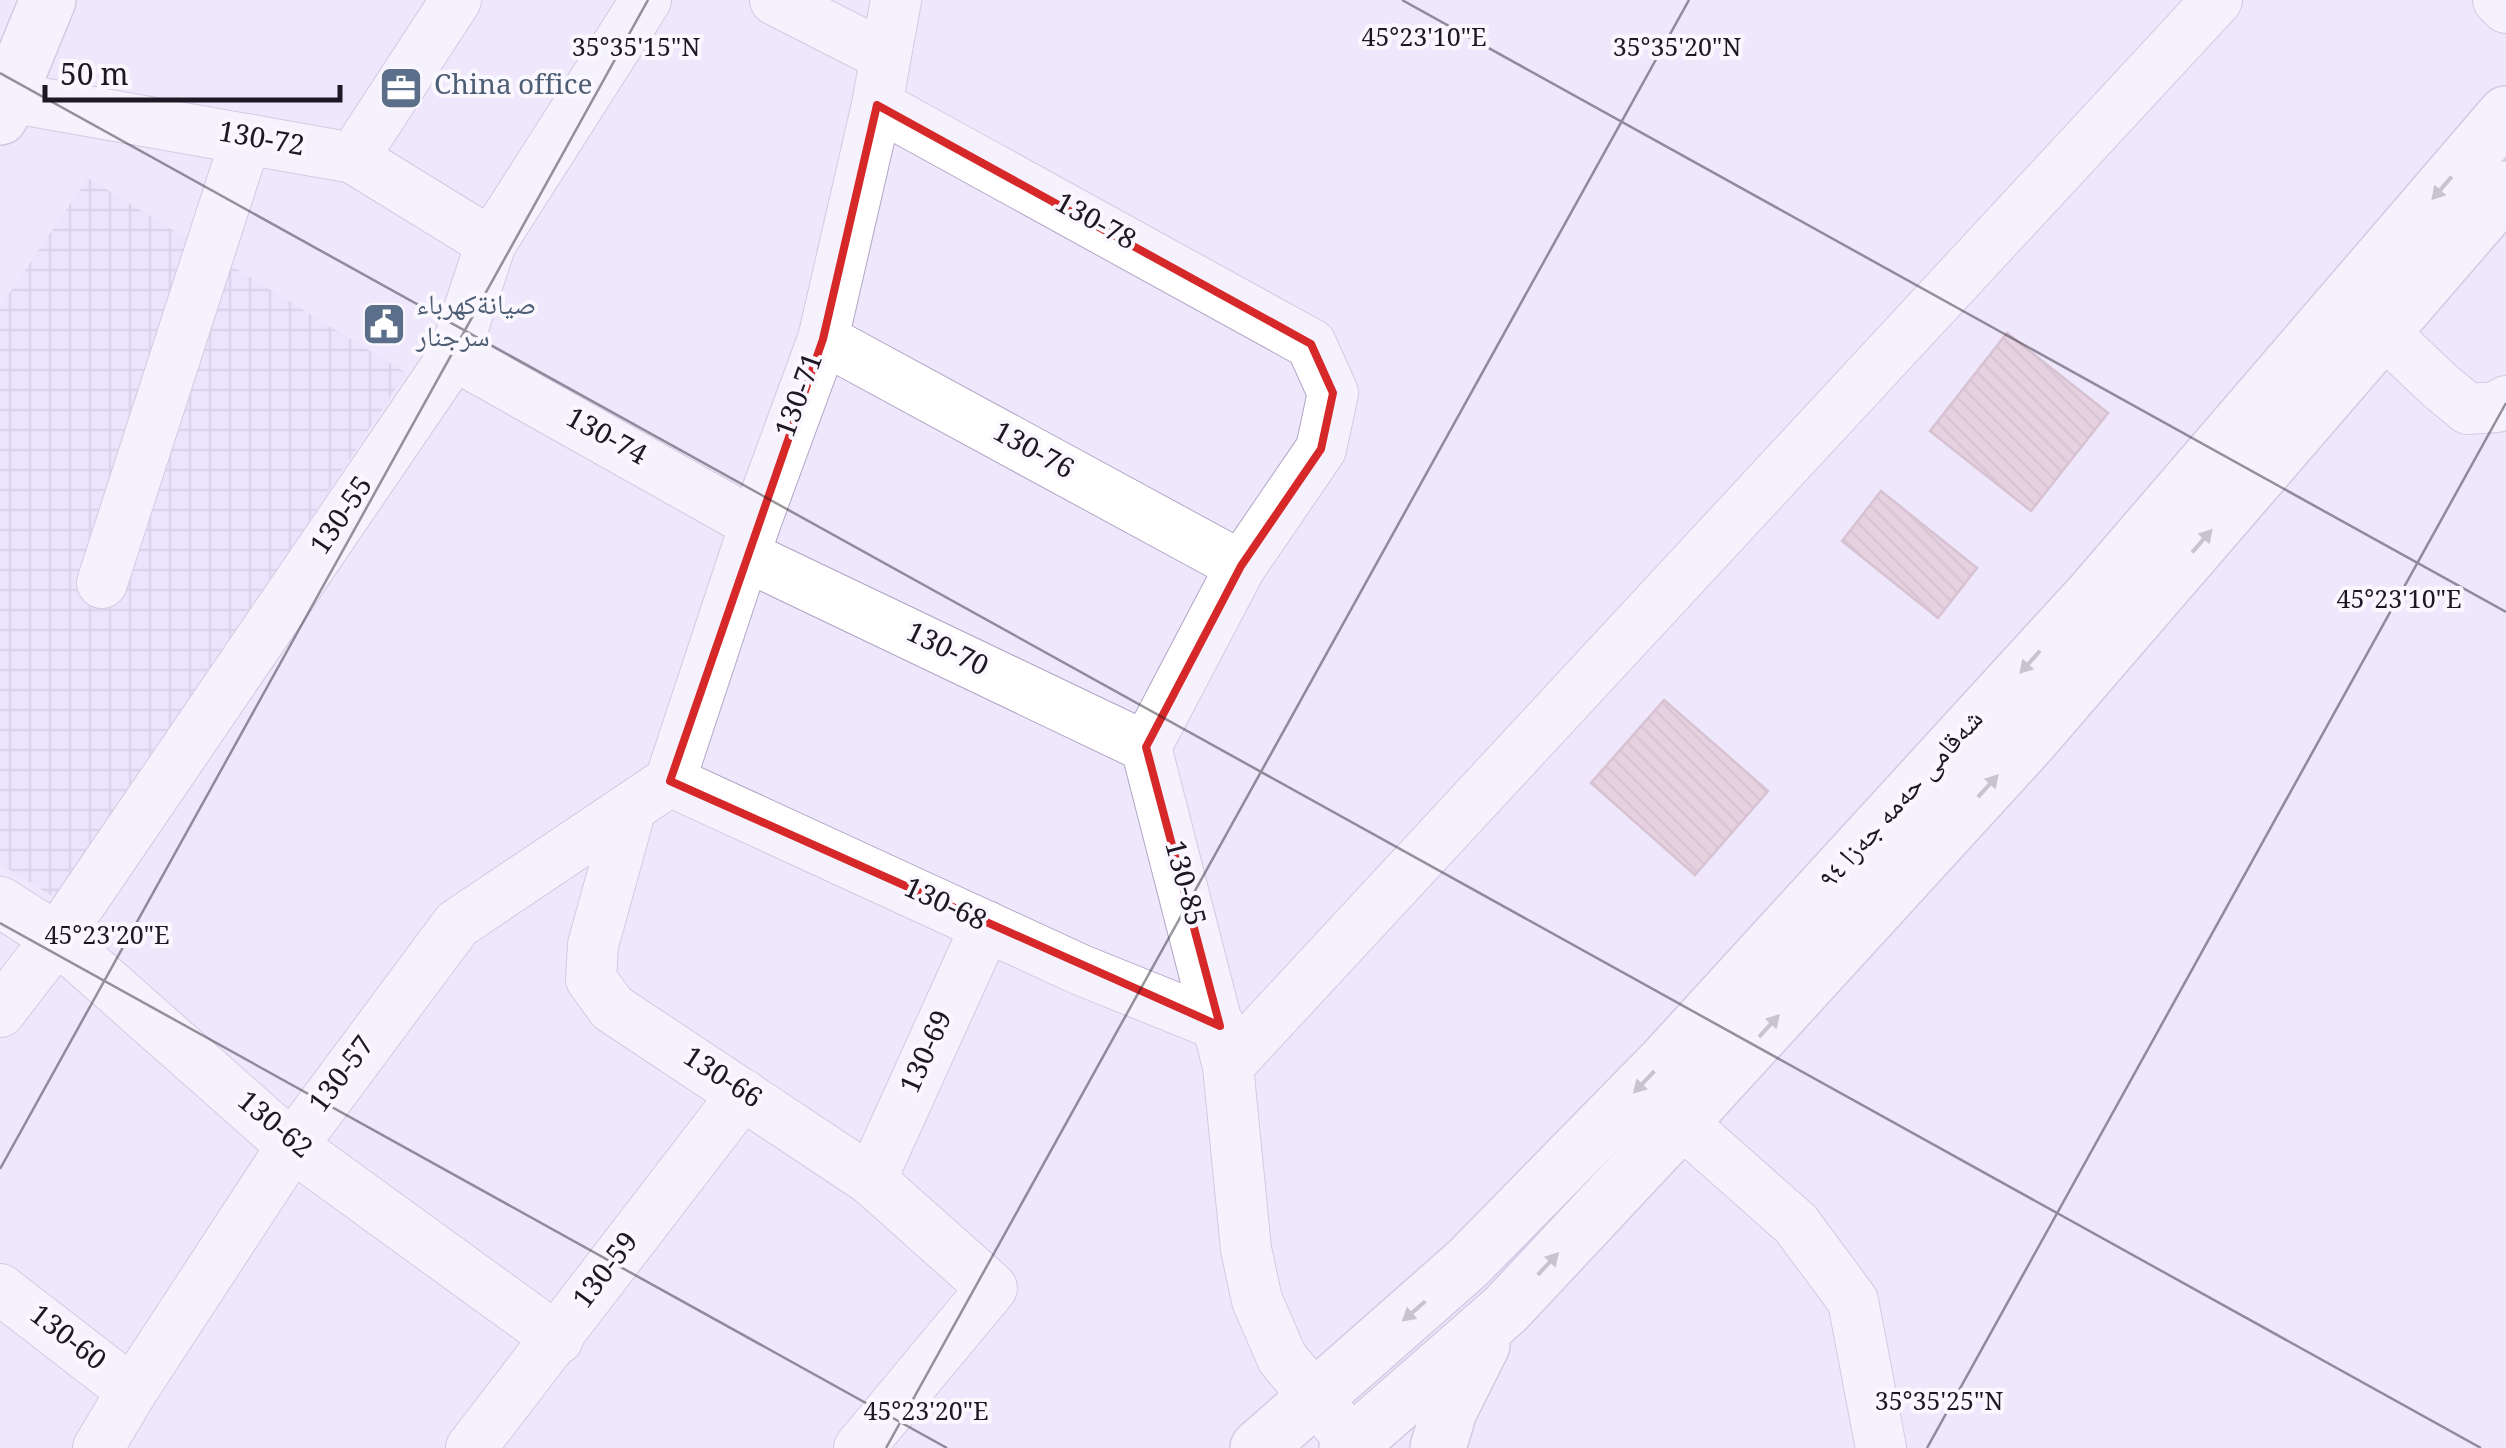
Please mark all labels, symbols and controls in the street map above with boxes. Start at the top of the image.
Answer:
text: 45°23'10"E [1361,19,1487,62]
text: 35°35'15"N [572,29,700,72]
text: 35°35'20"N [1613,29,1741,72]
scale bar [45,40,340,102]
text: 50 m [60,53,129,104]
place label: China office [434,64,592,112]
office icon: China office [378,65,424,111]
street label: 130-72 [214,111,308,173]
one-way arrow [2432,175,2454,200]
street label: 130-78 [1044,182,1144,266]
place label: صيانةكهرباء سرجنار [415,284,536,364]
public building icon: صيانةكهرباء سرجنار [361,301,407,347]
street label: 130-71 [765,347,839,445]
street label: 130-74 [555,397,655,481]
street label: 130-76 [982,411,1082,495]
street label: 130-55 [300,468,388,566]
one-way arrow [2190,529,2212,554]
text: 45°23'10"E [2336,581,2462,624]
street label: 130-70 [896,611,996,693]
one-way arrow [2019,650,2042,674]
street label: شەقامی حەمە جەزا ٩٤ [1808,700,1998,902]
one-way arrow [1976,774,1999,798]
street label: 130-85 [1148,836,1216,932]
street label: 130-68 [894,867,994,947]
text: 45°23'20"E [44,917,170,960]
street label: 130-69 [889,1004,969,1102]
one-way arrow [1757,1014,1780,1038]
street label: 130-57 [299,1027,389,1125]
street label: 130-66 [671,1036,771,1124]
one-way arrow [1633,1070,1657,1094]
street label: 130-62 [224,1081,322,1173]
street label: 130-59 [563,1223,653,1321]
one-way arrow [1536,1252,1559,1276]
street label: 130-60 [17,1294,115,1386]
one-way arrow [1402,1299,1426,1322]
text: 35°35'25"N [1875,1383,2003,1426]
text: 45°23'20"E [863,1393,989,1436]

